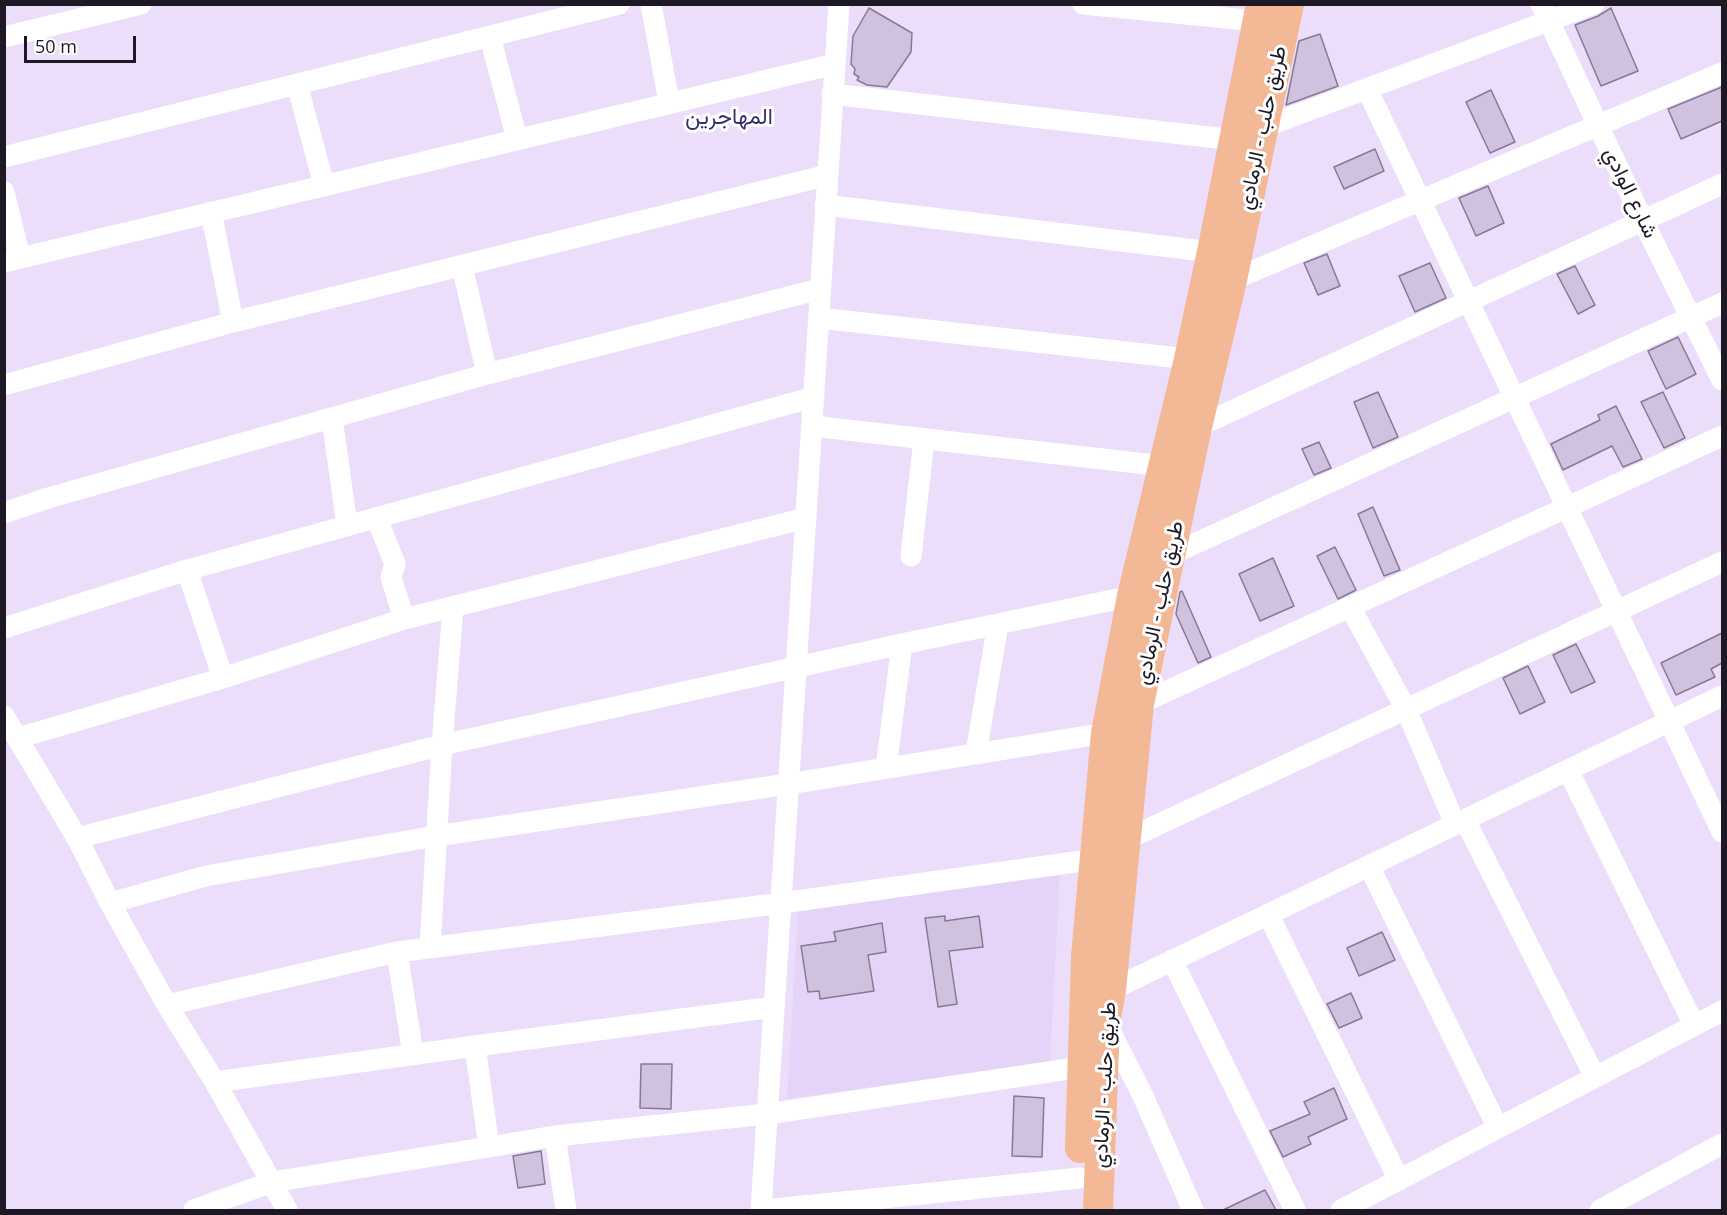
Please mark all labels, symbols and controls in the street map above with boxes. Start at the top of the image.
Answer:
scale bar [27,24,140,62]
text: 50 m [35,34,77,58]
street label: طريق حلب - الرمادي [1233,44,1293,212]
district label: المهاجرين [685,105,773,131]
street label: شارع الوادي [1597,144,1663,242]
street label: طريق حلب - الرمادي [1130,519,1190,687]
street label: طريق حلب - الرمادي [1088,1001,1122,1169]

